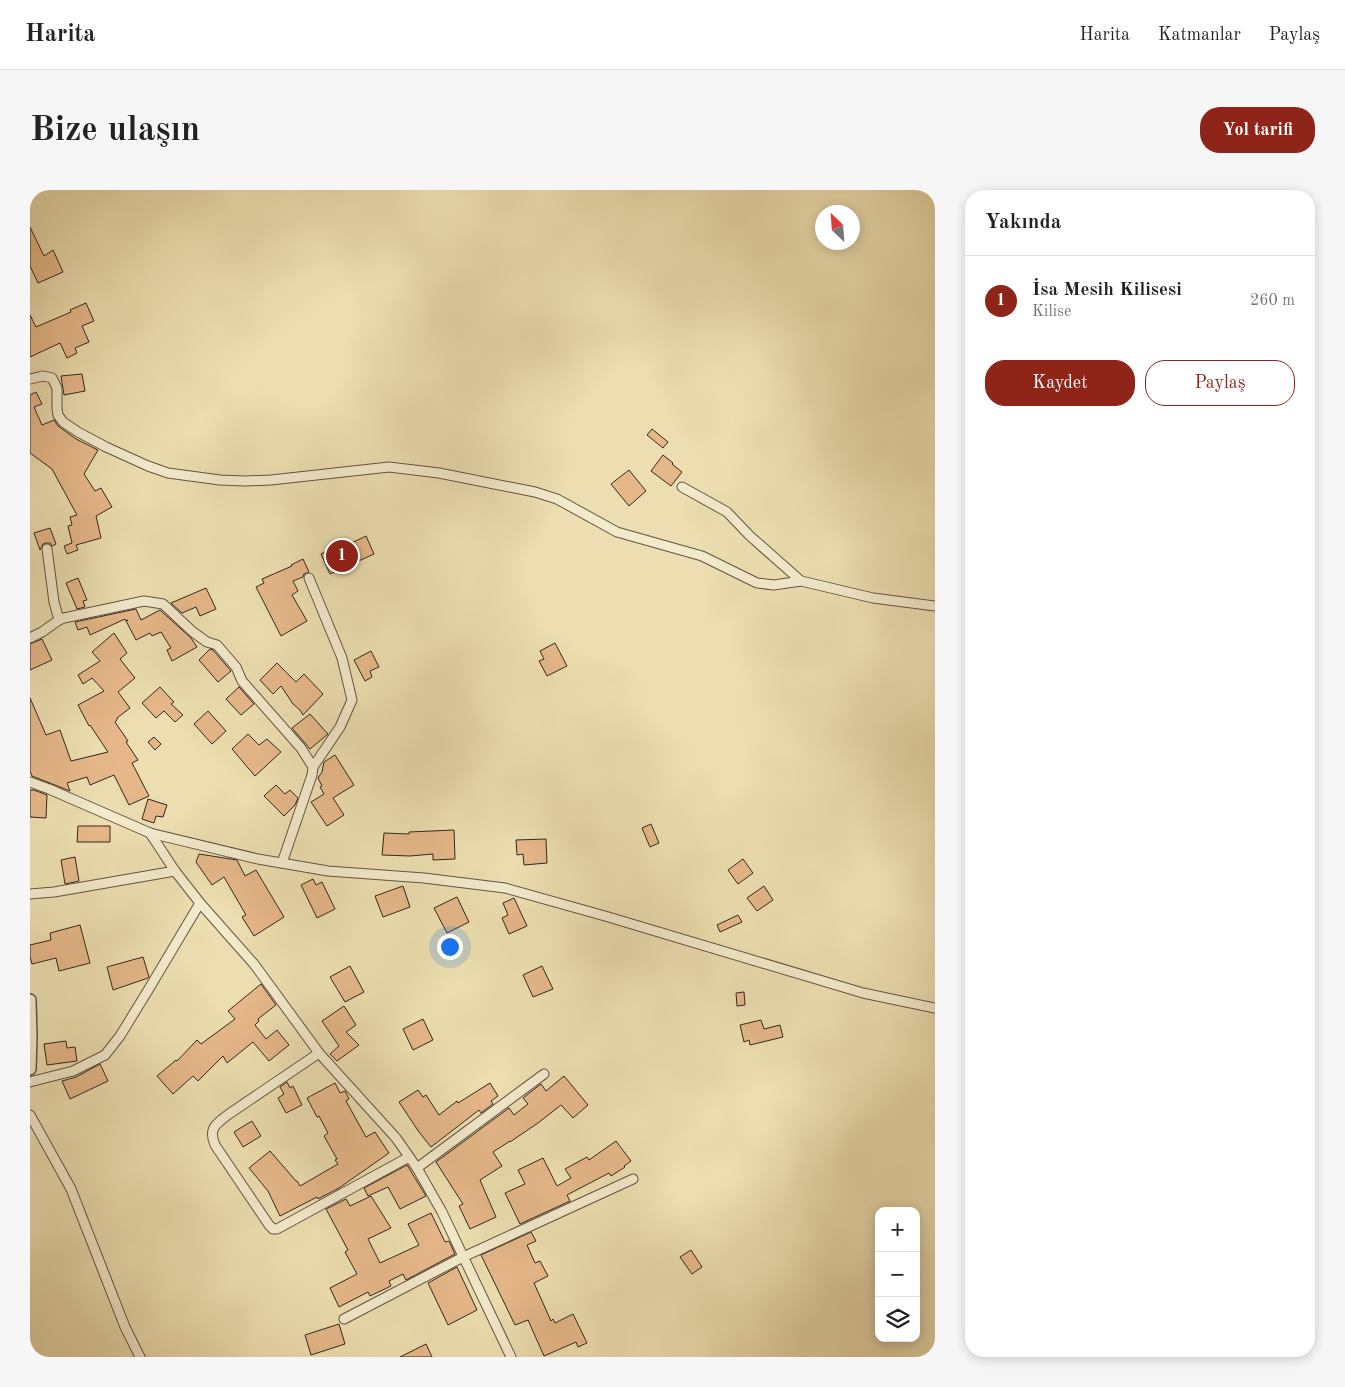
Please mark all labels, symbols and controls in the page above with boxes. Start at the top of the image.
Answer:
text: Harita [25,23,95,47]
text: Harita [1079,26,1130,44]
text: Katmanlar [1158,26,1241,44]
text: Paylaş [1269,26,1320,44]
button: Yol tarifi [1200,107,1315,153]
text: Bize ulaşın [30,113,200,148]
north arrow [815,205,860,250]
text: Yakında [985,212,1061,233]
text: İsa Mesih Kilisesi [1032,281,1182,300]
text: 1 [996,293,1006,309]
text: 260 m [1250,293,1295,309]
text: Kilise [1032,304,1071,320]
button: Kaydet [985,360,1135,406]
button: Paylaş [1145,360,1295,406]
pin: 1 [326,537,358,575]
your location [437,934,463,960]
map controls [875,1207,920,1342]
button: + [875,1207,920,1252]
button: − [875,1252,920,1297]
button: layers [875,1297,920,1342]

